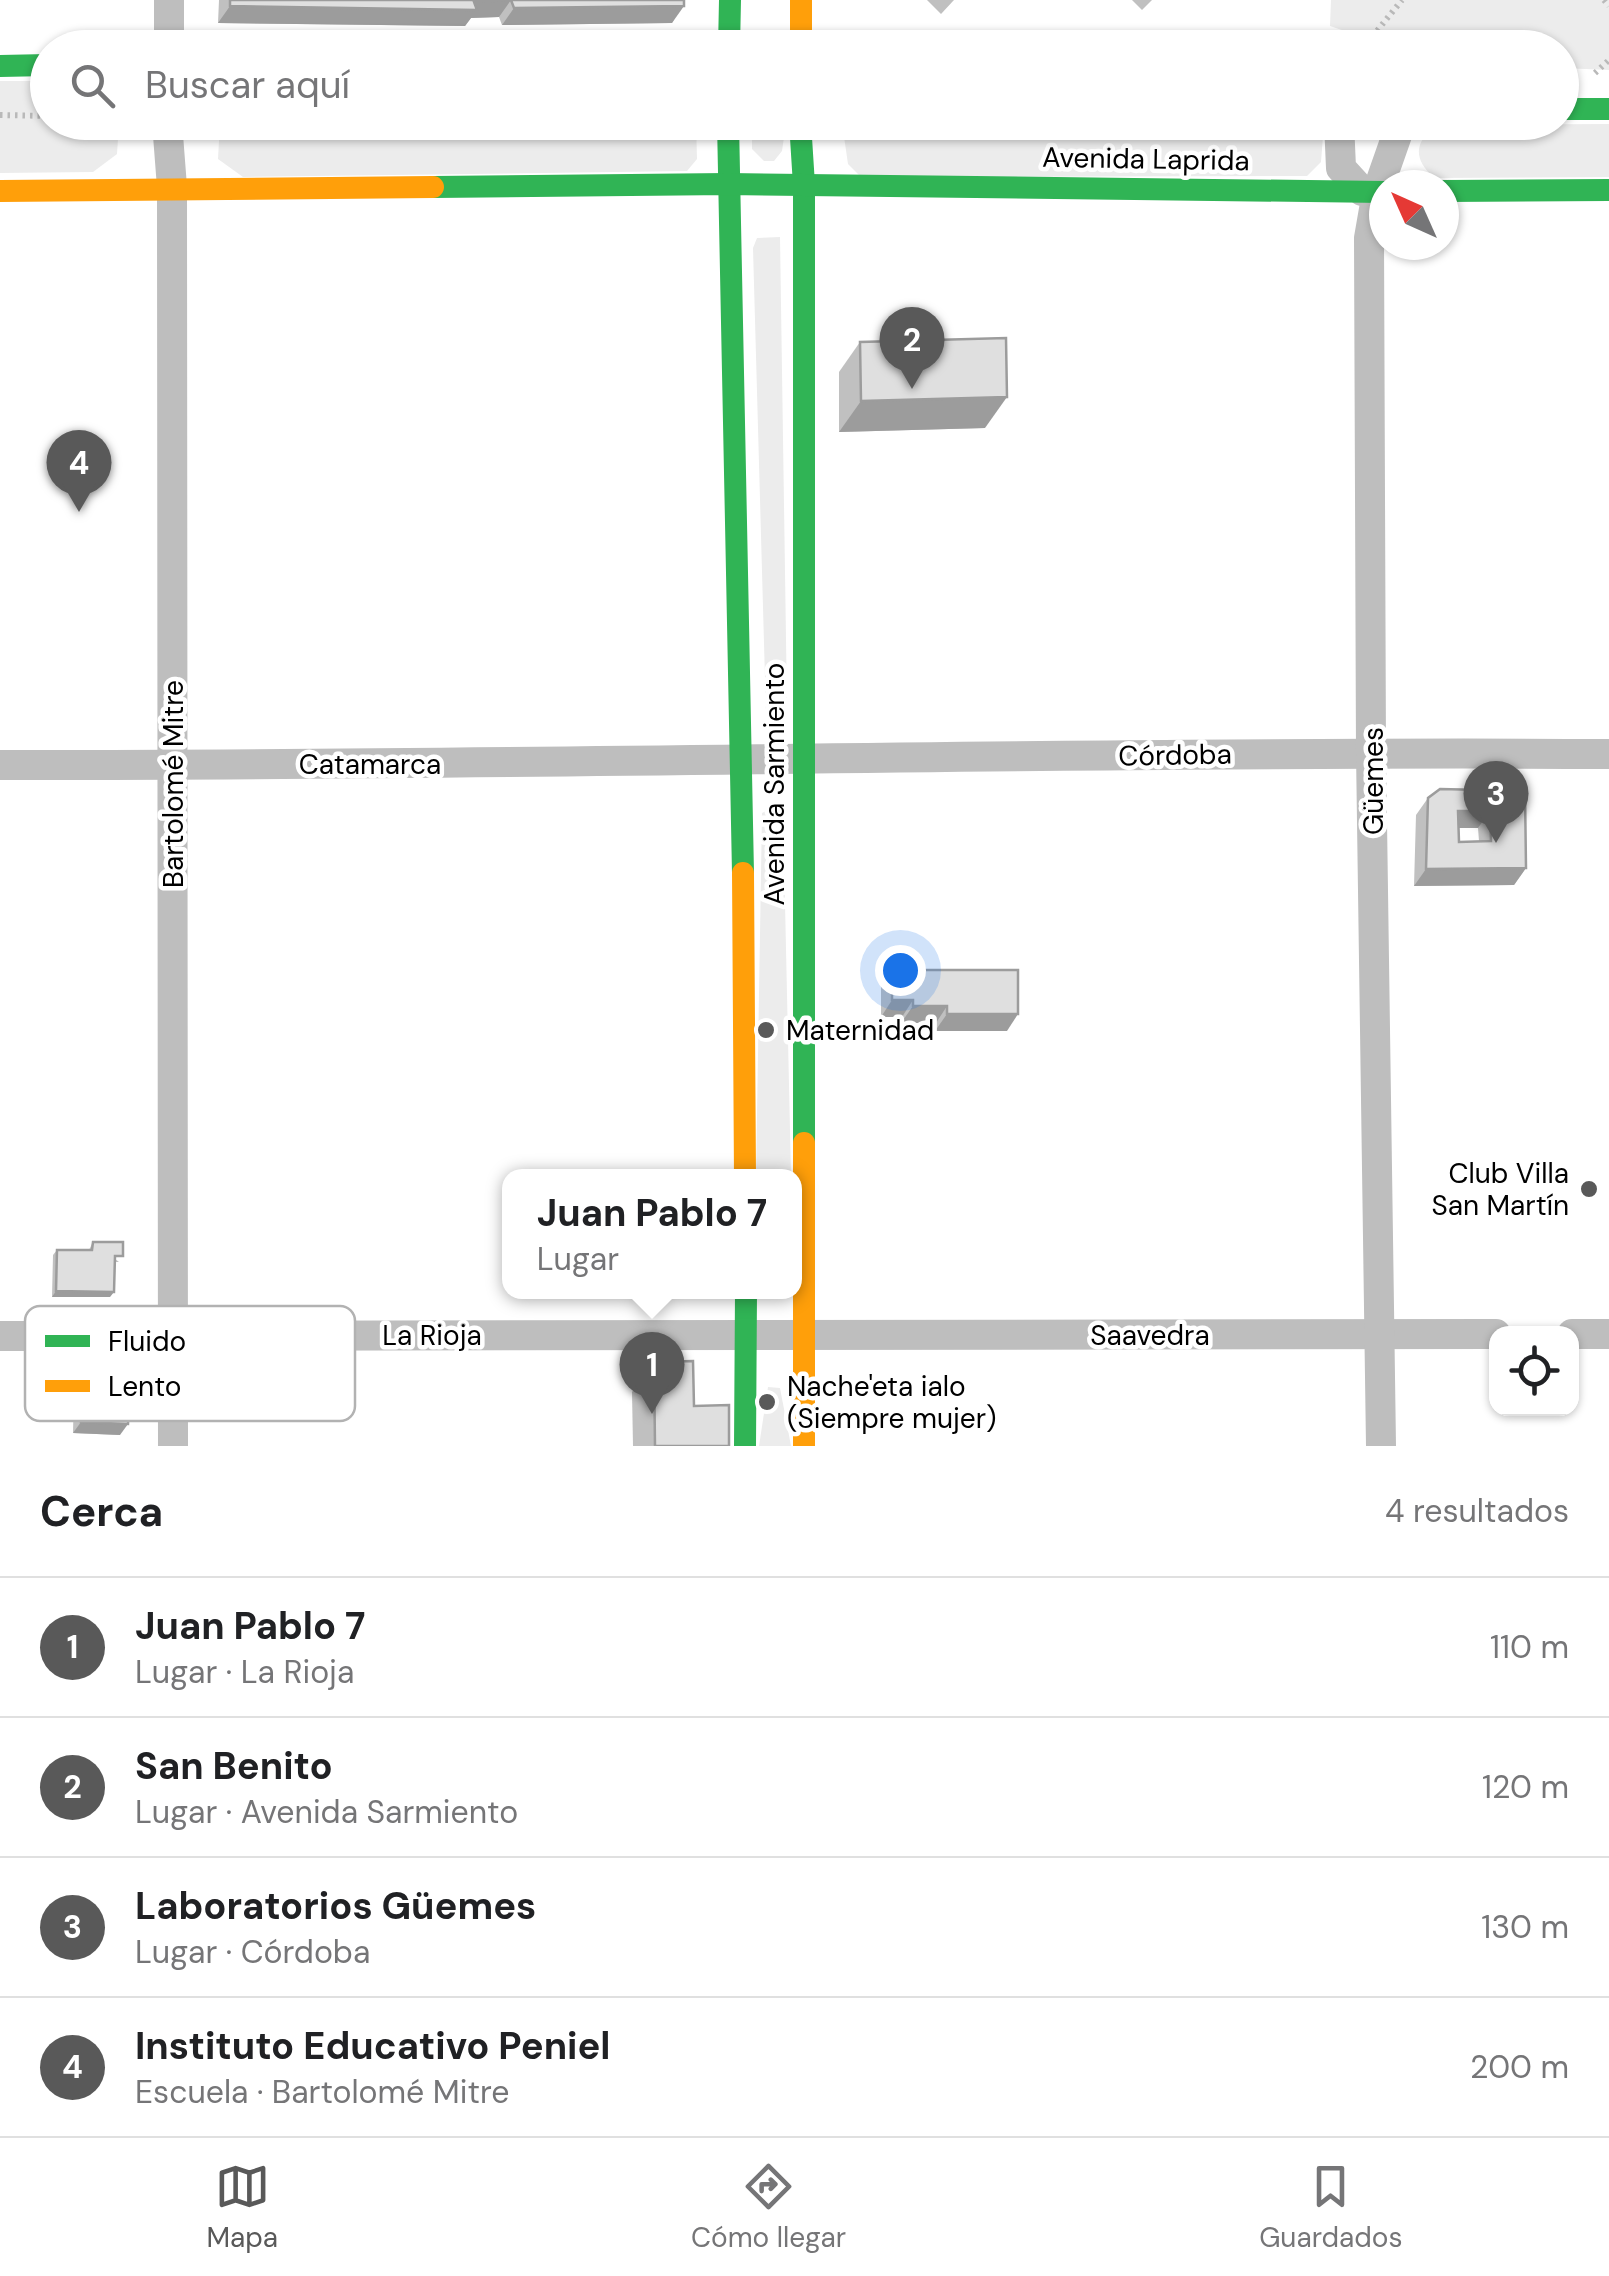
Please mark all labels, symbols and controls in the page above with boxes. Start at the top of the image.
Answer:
search box [30,30,1579,140]
icon: search [65,58,120,113]
text: Buscar aquí [145,60,350,110]
street label: Avenida Laprida [1042,139,1250,179]
north arrow [1369,170,1459,260]
pin: 2 [880,306,944,389]
pin: 4 [46,430,112,512]
street label: Avenida Sarmiento [756,663,793,905]
street label: Bartolomé Mitre [155,680,192,888]
street label: Güemes [1355,727,1392,835]
street label: Córdoba [1118,736,1232,774]
street label: Catamarca [299,746,441,783]
pin: 3 [1464,760,1528,843]
your location [875,945,926,996]
place label: Maternidad [786,1012,934,1049]
marker: Maternidad [755,1019,777,1041]
place label: Club Villa San Martín [1432,1155,1569,1224]
popup [502,1169,802,1299]
marker: Club Villa San Martín [1578,1178,1600,1200]
text: Juan Pablo 7 [537,1188,767,1238]
text: Lugar [537,1238,619,1280]
legend [25,1306,355,1421]
street label: La Rioja [382,1317,482,1354]
street label: Saavedra [1090,1317,1210,1354]
text: Fluido [108,1323,186,1360]
map controls [1489,1326,1579,1416]
button: locate [1489,1326,1579,1416]
pin: 1 [620,1332,684,1414]
text: Lento [108,1368,181,1405]
place label: Nache'eta ialo (Siempre mujer) [787,1368,996,1437]
marker: Nache'eta ialo (Siempre mujer) [756,1391,778,1413]
text: Cerca [40,1484,163,1539]
text: 4 resultados [1385,1490,1569,1532]
text: Juan Pablo 7 [135,1601,366,1651]
text: 1 [67,1626,78,1668]
text: 110 m [1490,1626,1569,1668]
text: Lugar · La Rioja [135,1651,354,1693]
text: San Benito [135,1741,333,1791]
text: 2 [63,1766,82,1808]
text: 120 m [1482,1766,1569,1808]
text: Lugar · Avenida Sarmiento [135,1791,518,1833]
text: Laboratorios Güemes [135,1881,536,1931]
text: 3 [63,1906,82,1948]
text: 130 m [1481,1906,1569,1948]
text: Lugar · Córdoba [135,1931,370,1973]
text: Instituto Educativo Peniel [135,2021,611,2071]
text: 4 [62,2046,83,2088]
text: 200 m [1470,2046,1569,2088]
text: Escuela · Bartolomé Mitre [135,2071,509,2113]
tab: Mapa [206,2159,278,2256]
tab: Cómo llegar [691,2159,846,2256]
tab: Guardados [1259,2159,1402,2256]

